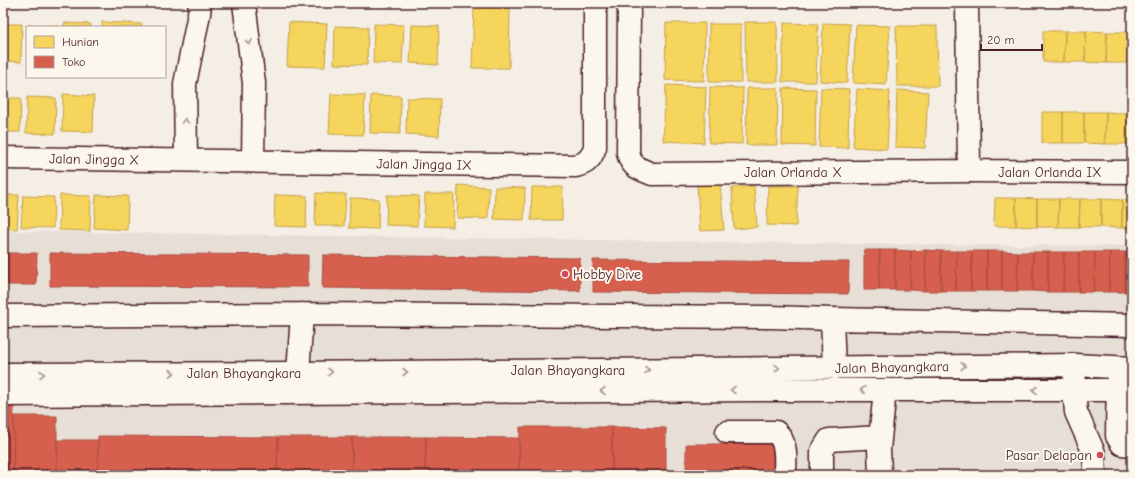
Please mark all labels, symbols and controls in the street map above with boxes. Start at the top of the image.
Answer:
legend [26,26,166,78]
scale bar [981,26,1042,52]
text: 20 m [987,33,1015,47]
text: Hunian [62,35,99,49]
one-way arrow [244,39,253,45]
text: Toko [62,55,85,69]
one-way arrow [181,118,189,124]
street label: Jalan Jingga X [49,150,139,169]
street label: Jalan Jingga IX [376,155,472,174]
street label: Jalan Orlanda X [744,164,842,181]
street label: Jalan Orlanda IX [998,164,1102,181]
place label: Hobby Dive [573,266,641,283]
marker: Hobby Dive [560,269,570,279]
street label: Jalan Bhayangkara [835,358,949,377]
street label: Jalan Bhayangkara [511,362,625,379]
one-way arrow [960,362,966,370]
one-way arrow [774,364,780,372]
street label: Jalan Bhayangkara [187,365,301,382]
one-way arrow [644,366,650,374]
one-way arrow [327,368,333,377]
one-way arrow [402,368,408,376]
one-way arrow [169,369,175,377]
one-way arrow [39,370,45,378]
one-way arrow [730,386,736,394]
one-way arrow [860,386,866,394]
one-way arrow [1032,386,1038,394]
one-way arrow [600,387,606,395]
place label: Pasar Delapan [1006,447,1092,464]
marker: Pasar Delapan [1095,450,1105,460]

